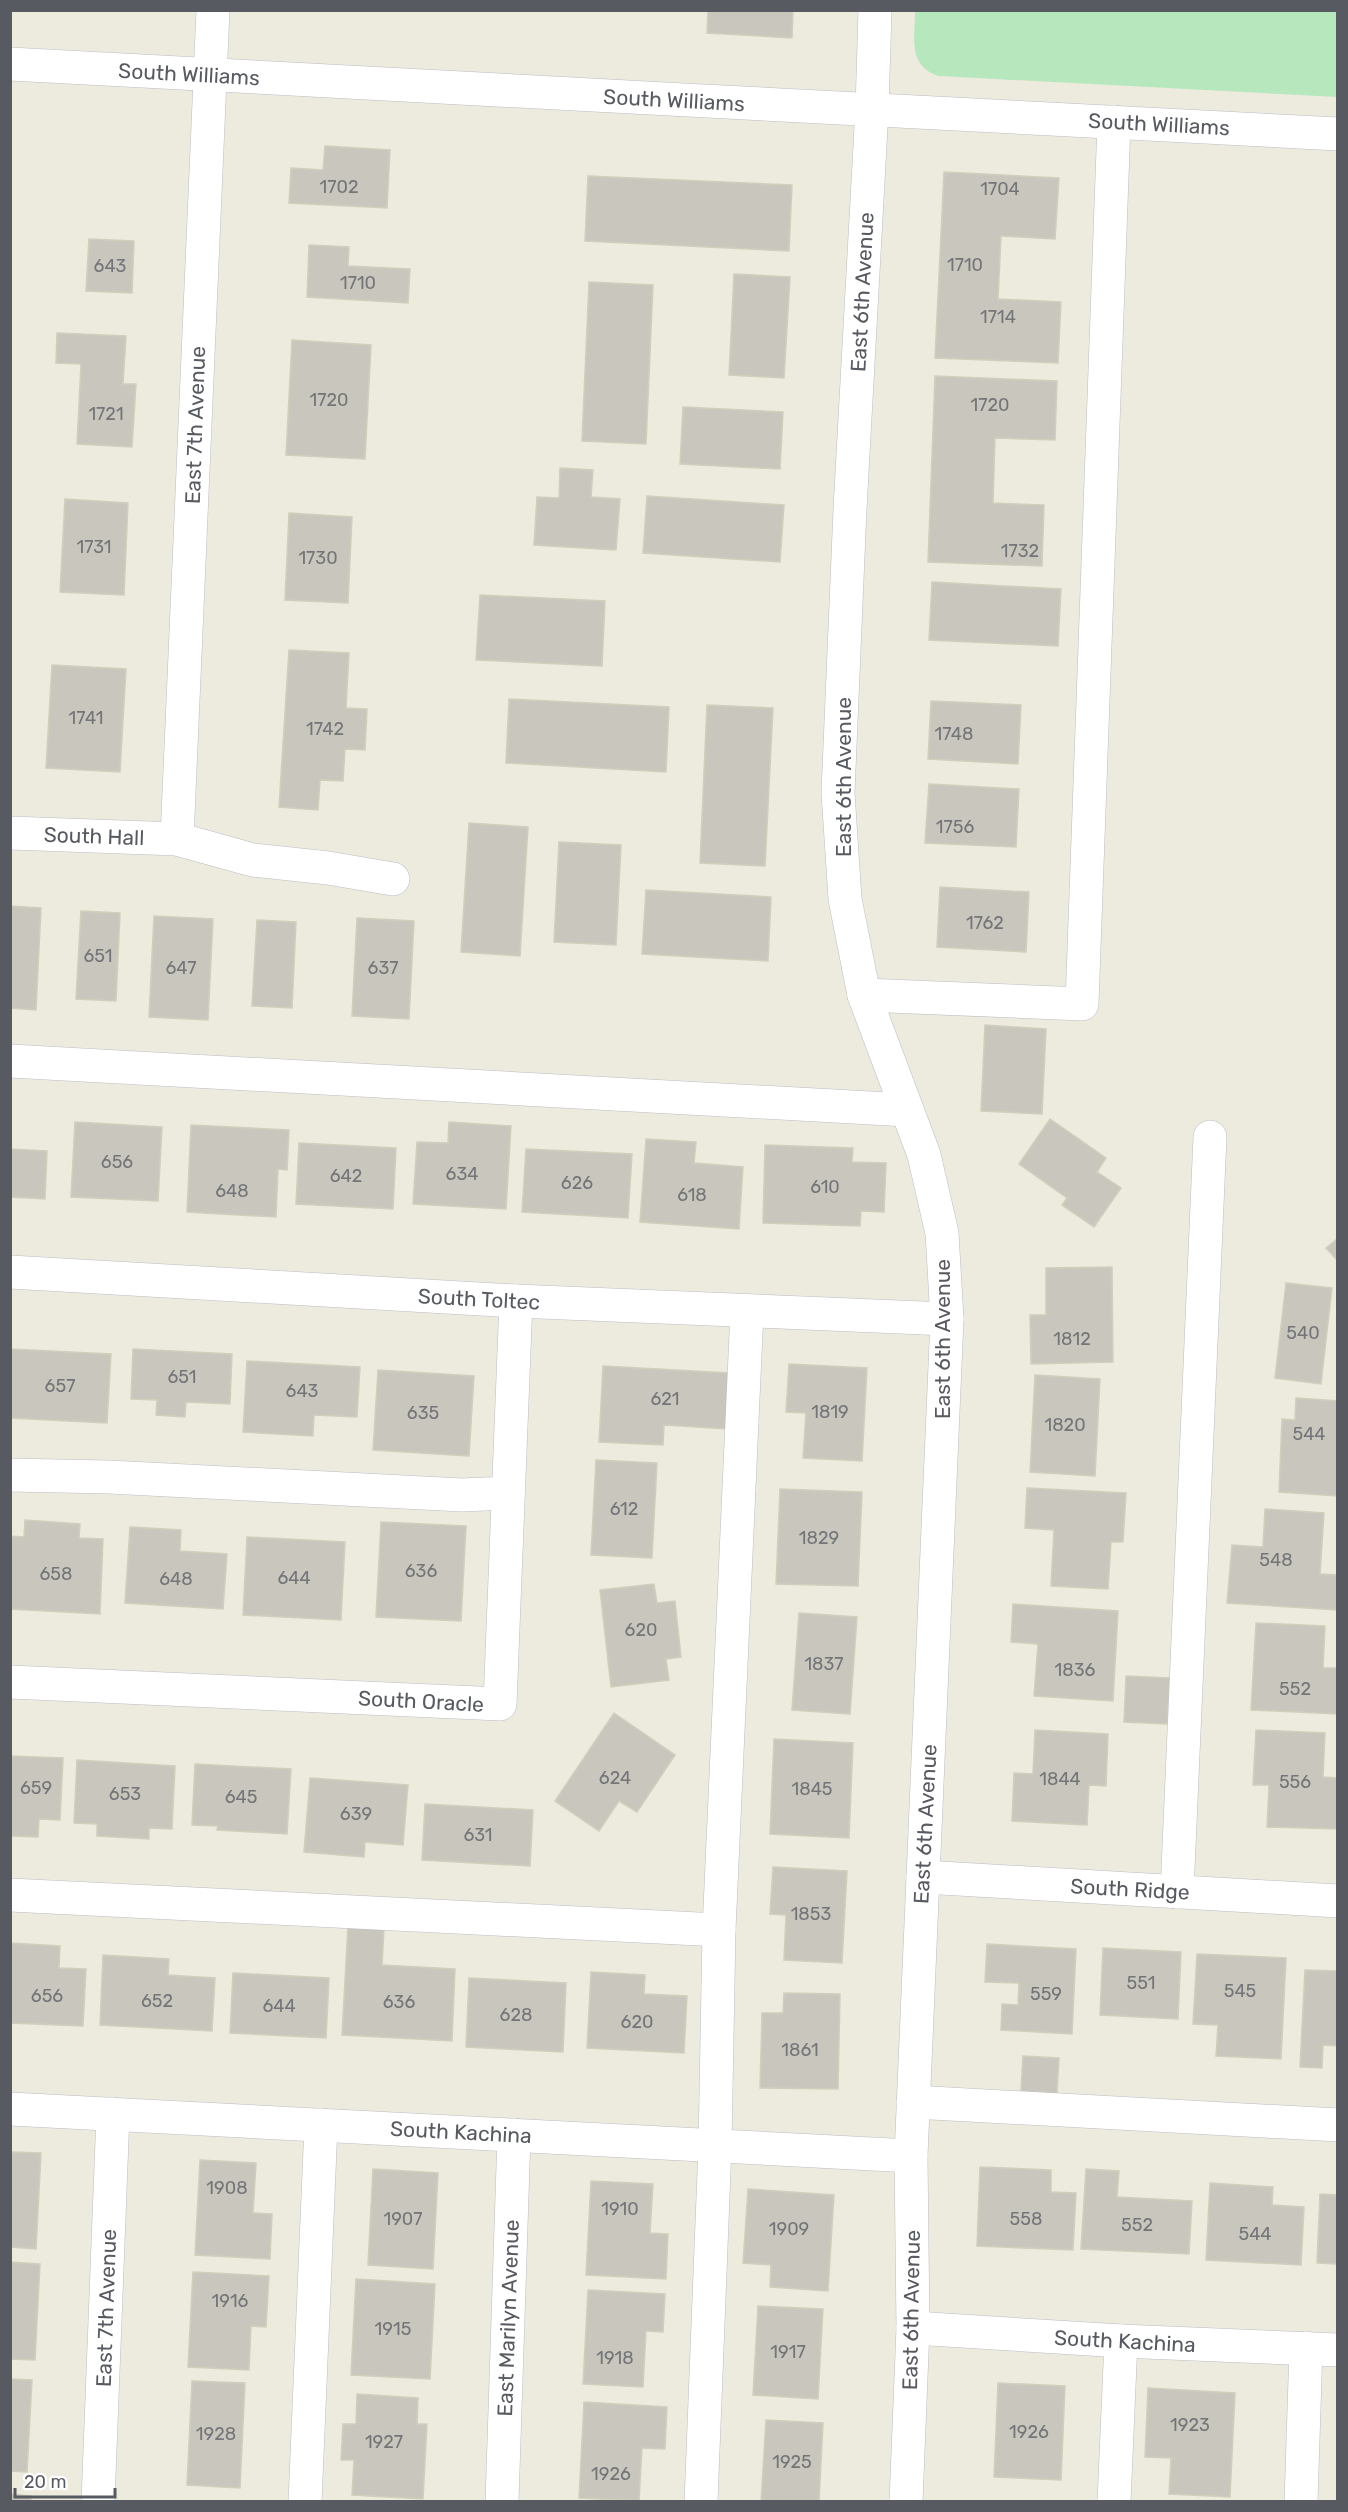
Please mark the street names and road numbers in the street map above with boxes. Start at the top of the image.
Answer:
street label: South Williams [118,58,260,90]
street label: South Williams [603,84,745,116]
street label: South Williams [1088,108,1230,140]
street label: East 6th Avenue [845,211,879,373]
street label: East 7th Avenue [180,345,210,505]
street label: East 6th Avenue [831,697,856,857]
street label: South Hall [43,822,145,850]
street label: East 6th Avenue [930,1259,955,1419]
street label: South Toltec [417,1283,541,1315]
street label: South Oracle [357,1685,485,1717]
street label: East 6th Avenue [908,1743,942,1905]
street label: South Ridge [1070,1873,1190,1905]
street label: South Kachina [390,2116,532,2148]
street label: East Marilyn Avenue [492,2219,524,2417]
street label: East 7th Avenue [91,2228,121,2388]
street label: East 6th Avenue [897,2230,925,2390]
street label: South Kachina [1054,2325,1196,2357]

